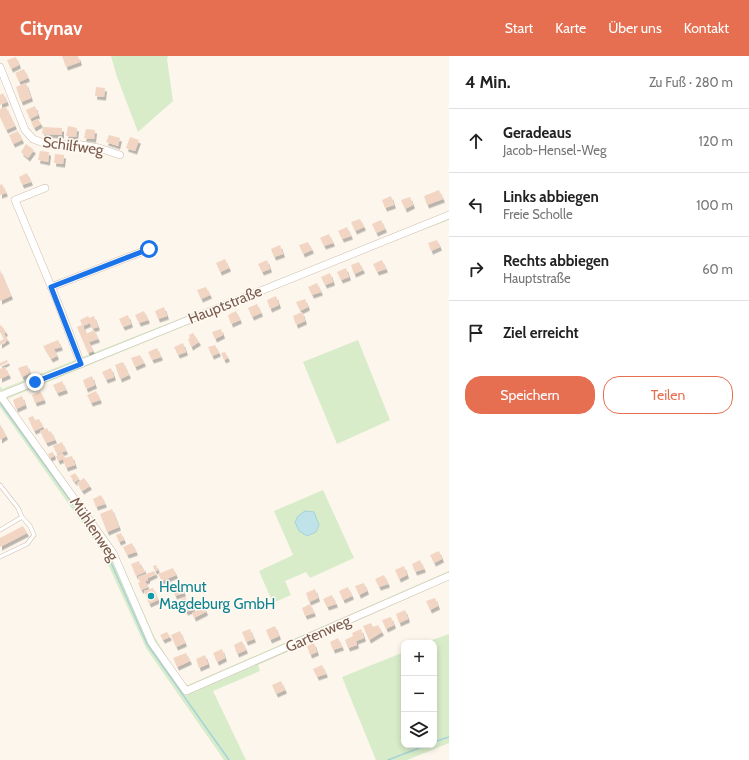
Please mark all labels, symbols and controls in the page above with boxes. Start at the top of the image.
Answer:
text: Citynav [20,17,82,40]
text: Start [505,19,533,37]
text: Karte [555,19,586,37]
text: Über uns [608,19,662,37]
text: Kontakt [684,19,729,37]
text: 4 Min. [465,72,511,92]
text: Zu Fuß · 280 m [649,74,733,90]
text: Geradeaus [503,124,571,142]
icon: ahead [465,130,487,152]
street label: Schilfweg [41,133,105,159]
text: 120 m [699,133,733,149]
text: Jacob-Hensel-Weg [503,142,606,158]
text: Links abbiegen [503,188,599,206]
icon: left [465,194,487,216]
text: 100 m [696,197,733,213]
text: Freie Scholle [503,206,573,222]
route start [140,240,158,258]
text: Rechts abbiegen [503,252,609,270]
icon: right [465,258,487,280]
text: 60 m [702,261,733,277]
text: Hauptstraße [503,270,571,286]
street label: Hauptstraße [185,282,265,328]
icon: arrive [465,322,487,344]
text: Ziel erreicht [503,324,579,342]
route end [26,373,44,391]
button: Speichern [465,376,595,414]
button: Teilen [603,376,733,414]
street label: Mühlenweg [66,494,122,565]
place label: Helmut Magdeburg GmbH [159,578,275,613]
marker: Helmut Magdeburg GmbH [146,591,156,601]
street label: Gartenweg [283,612,354,656]
map controls [401,640,437,748]
button: + [401,640,437,676]
button: − [401,676,437,712]
button: layers [401,712,437,748]

